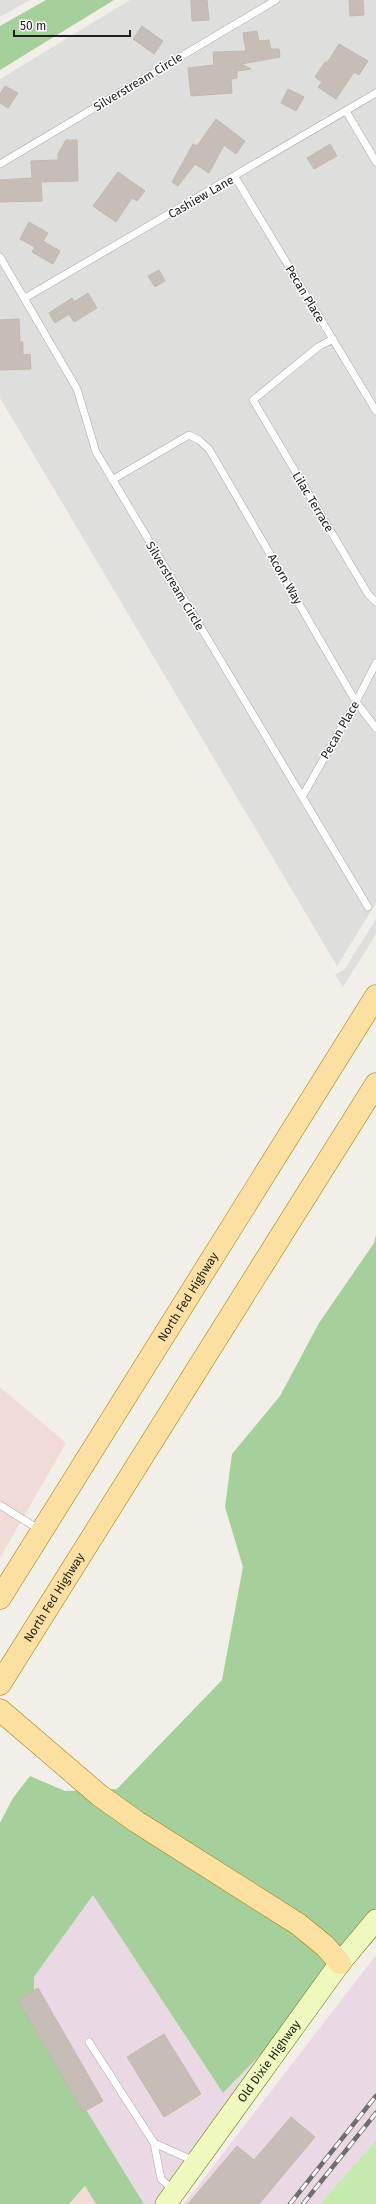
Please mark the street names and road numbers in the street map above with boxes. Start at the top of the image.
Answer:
street label: Silverstream Circle [91,50,185,114]
street label: Cashiew Lane [166,173,236,221]
street label: Pecan Place [282,263,328,325]
street label: Lilac Terrace [290,469,336,535]
street label: Silverstream Circle [143,539,207,633]
street label: Acorn Way [265,551,305,607]
street label: Pecan Place [318,699,362,761]
street label: North Fed Highway [155,1250,221,1344]
street label: North Fed Highway [21,1550,87,1645]
street label: Old Dixie Highway [235,2017,303,2105]

